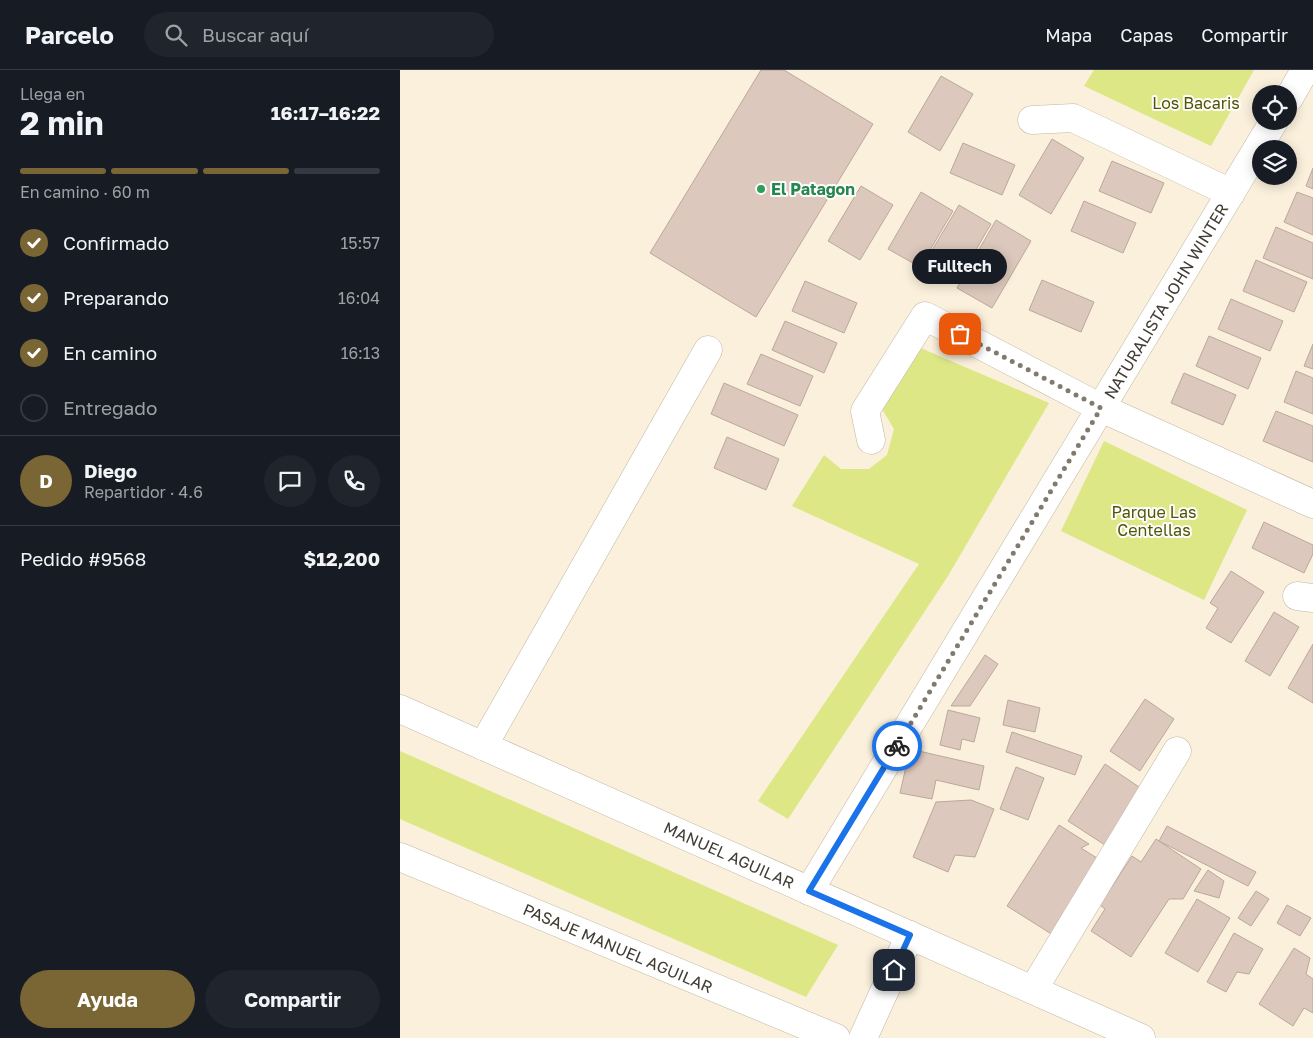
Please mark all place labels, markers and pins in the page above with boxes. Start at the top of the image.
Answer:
place label: El Patagon [771,179,855,199]
marker: El Patagon [755,183,767,195]
callout: Fulltech [912,249,1008,284]
pin [939,313,981,355]
pin [873,949,915,991]

